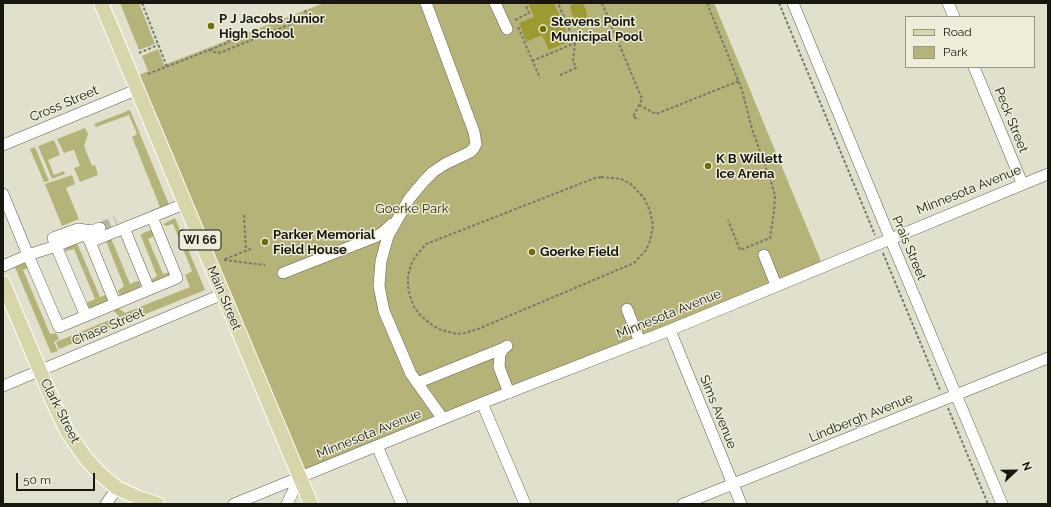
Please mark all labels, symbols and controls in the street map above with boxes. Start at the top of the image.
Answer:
place label: P J Jacobs Junior High School [219,11,325,42]
place label: Stevens Point Municipal Pool [551,14,643,45]
legend [905,16,1035,68]
marker: P J Jacobs Junior High School [206,21,216,31]
marker: Stevens Point Municipal Pool [538,24,548,34]
text: Road [943,25,972,39]
text: Park [943,45,968,59]
street label: Cross Street [27,83,101,125]
street label: Peck Street [991,85,1031,155]
place label: K B Willett Ice Arena [716,151,783,182]
marker: K B Willett Ice Arena [703,161,713,171]
street label: Minnesota Avenue [914,162,1024,218]
park label: Goerke Park [375,201,449,217]
street label: Prais Street [889,214,929,282]
place label: Parker Memorial Field House [273,227,375,258]
road number: WI 66 [179,230,221,250]
marker: Parker Memorial Field House [260,237,270,247]
place label: Goerke Field [540,244,619,260]
marker: Goerke Field [527,247,537,257]
street label: Main Street [203,264,245,332]
street label: Minnesota Avenue [614,286,724,342]
street label: Chase Street [70,305,146,349]
street label: Sims Avenue [696,373,740,451]
street label: Clark Street [37,376,83,446]
street label: Lindbergh Avenue [807,390,915,446]
street label: Minnesota Avenue [314,406,424,462]
north arrow [995,451,1035,491]
text: N [1019,460,1034,473]
scale bar [18,465,97,491]
text: 50 m [23,473,51,487]

